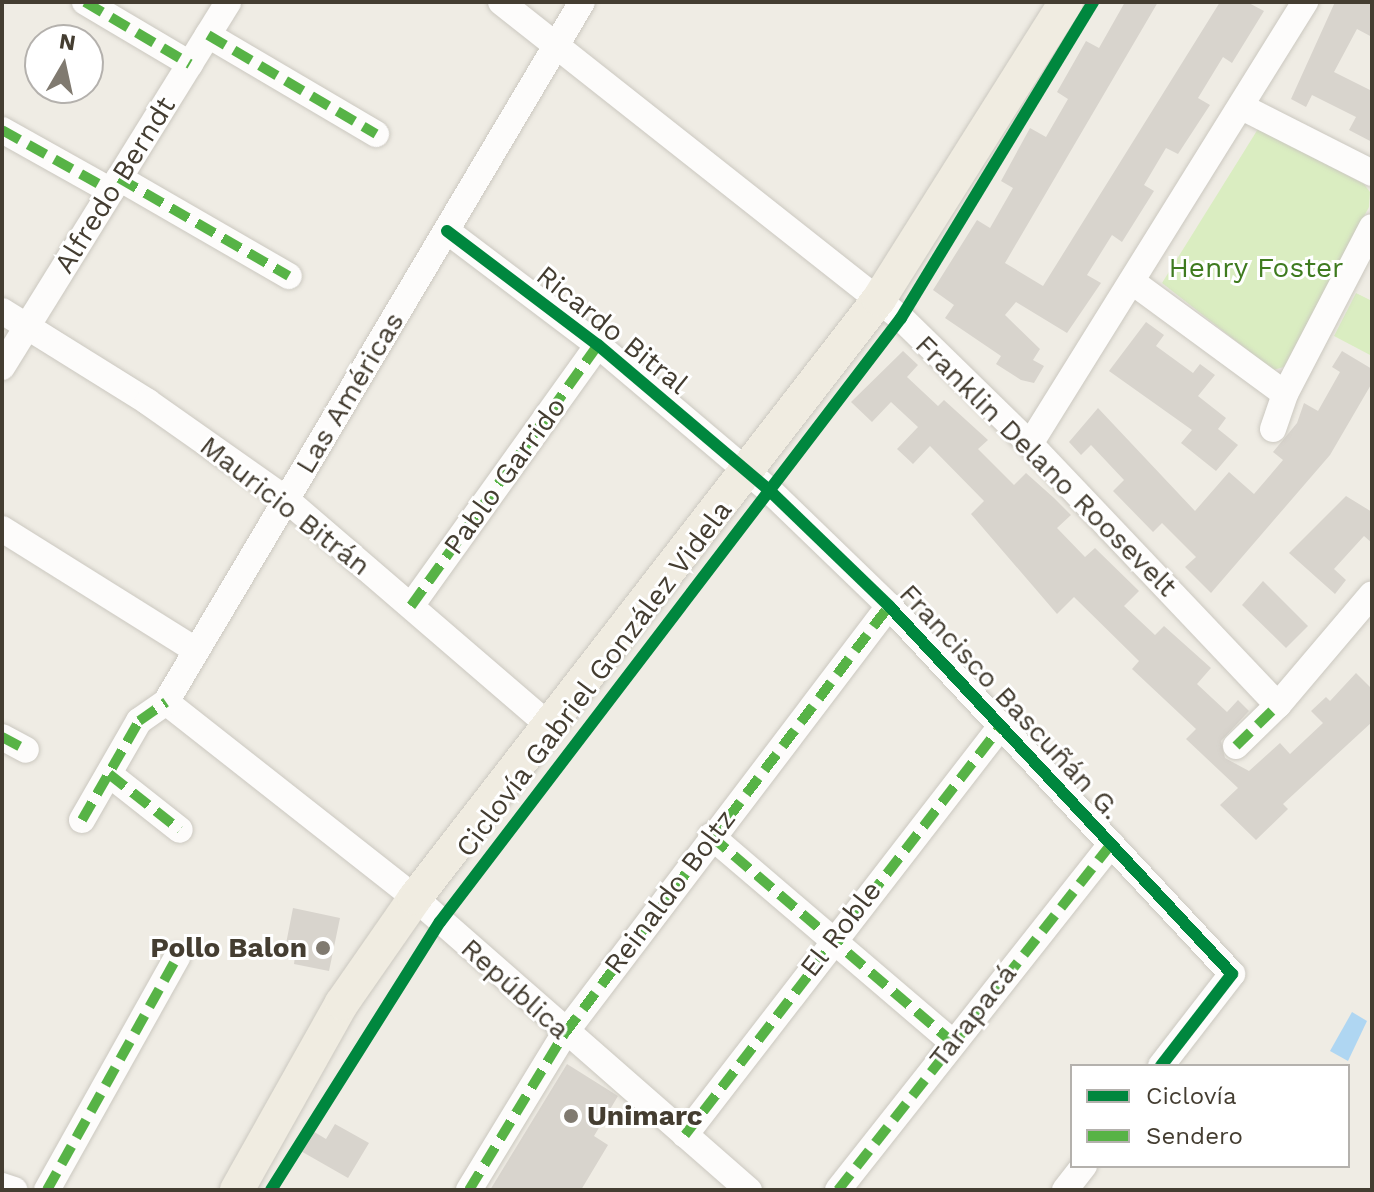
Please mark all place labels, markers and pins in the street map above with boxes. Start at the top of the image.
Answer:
place label: Pollo Balon [150,931,307,965]
marker: Pollo Balon [314,939,332,957]
place label: Unimarc [587,1099,703,1133]
marker: Unimarc [562,1107,580,1125]

